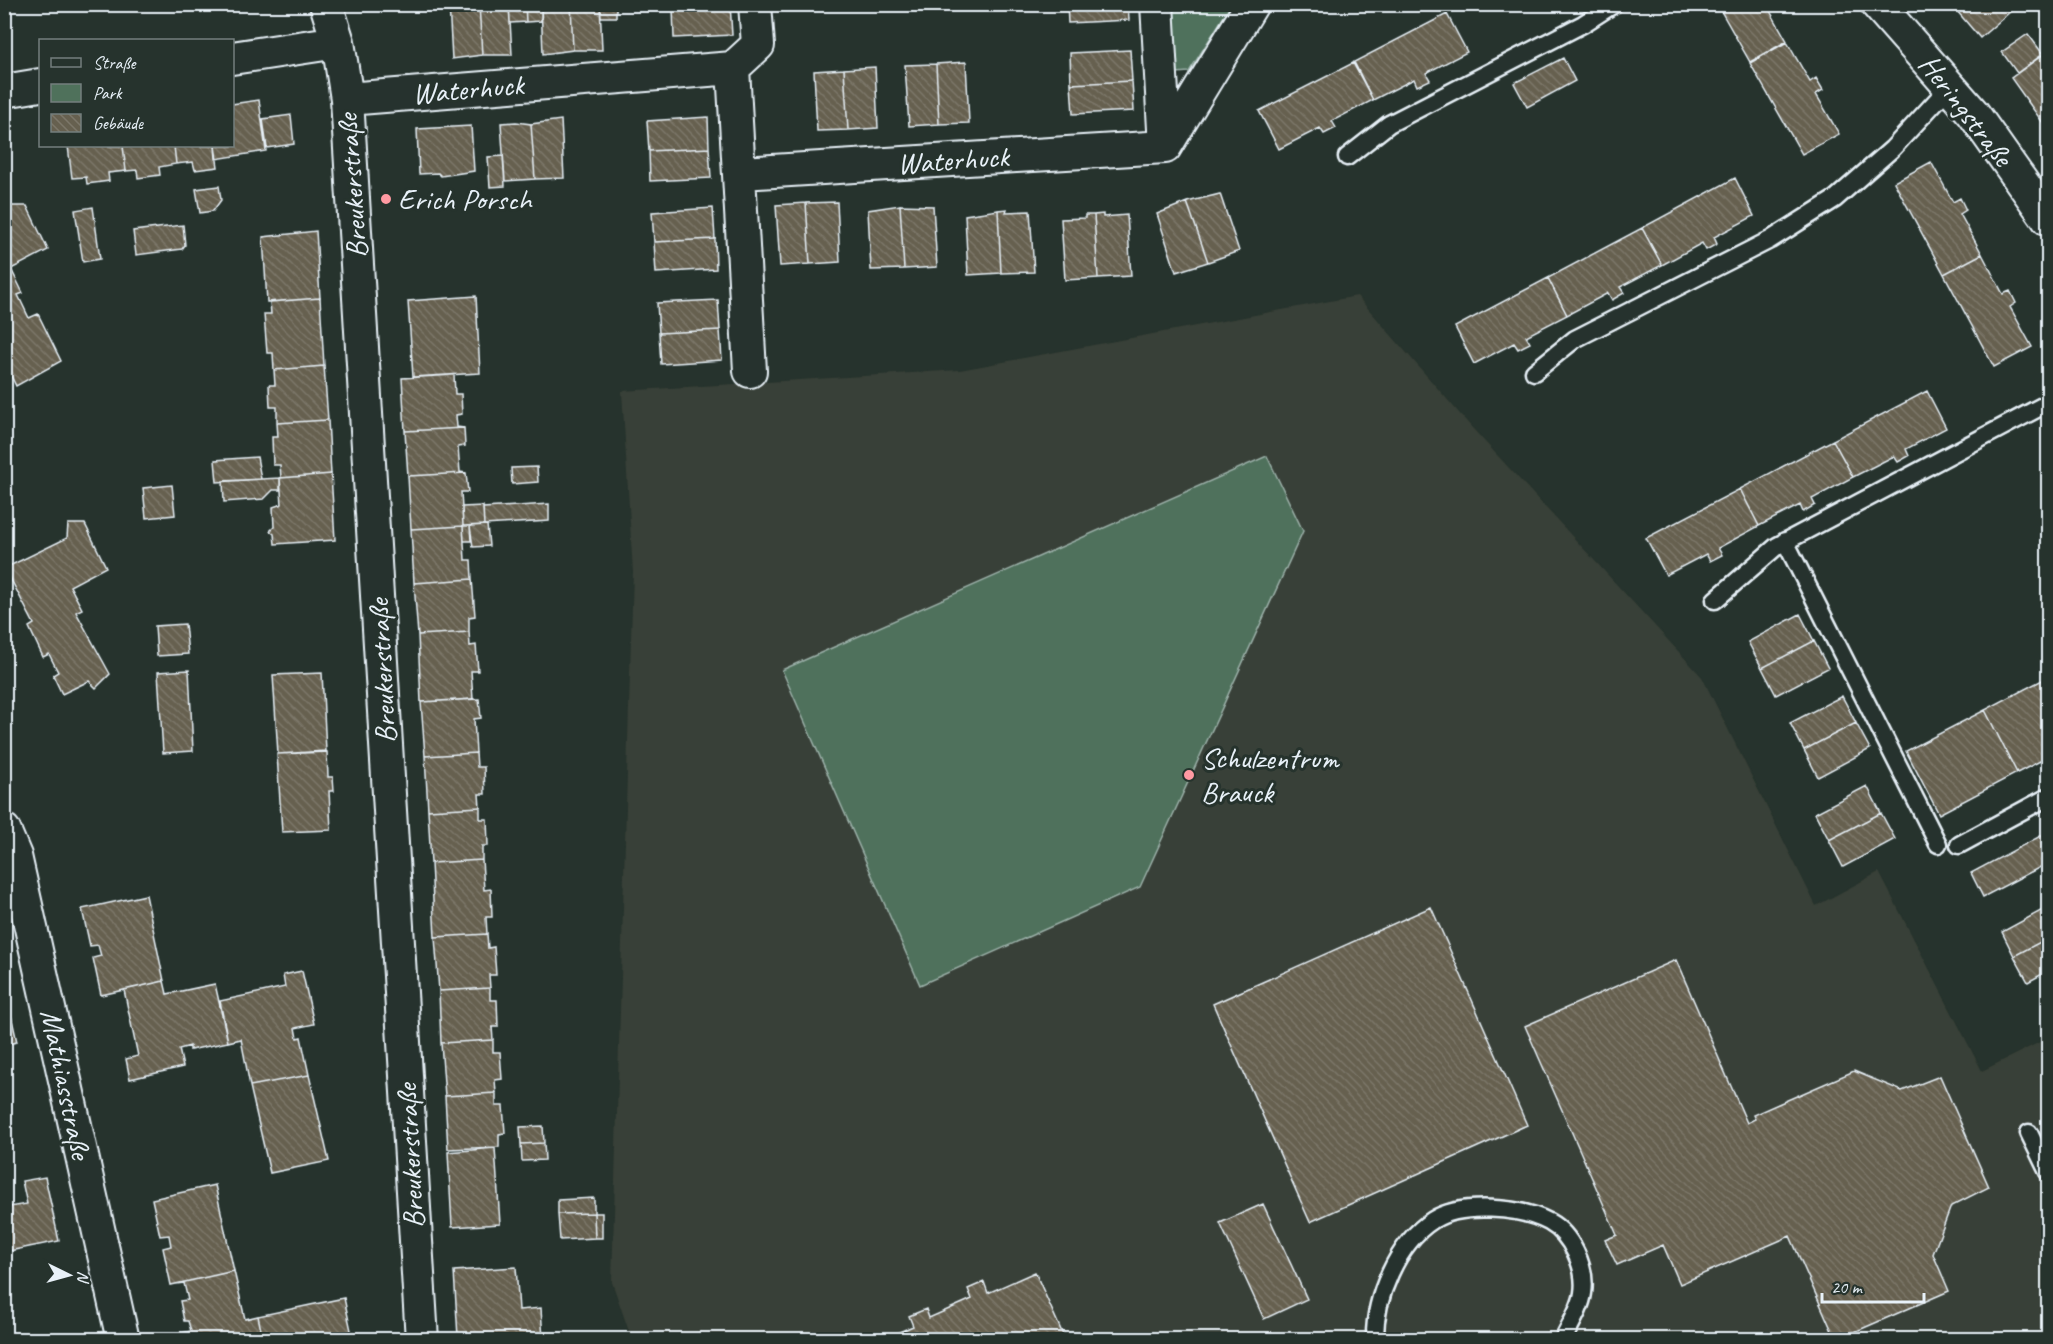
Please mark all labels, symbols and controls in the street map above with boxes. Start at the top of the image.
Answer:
legend [39,39,234,147]
street label: Heringstraße [1910,46,2023,176]
text: Straße [93,52,137,74]
street label: Waterhuck [411,65,527,113]
text: Park [93,82,123,104]
street label: Breukerstraße [328,110,376,259]
text: Gebäude [93,112,144,134]
street label: Waterhuck [896,137,1012,183]
place label: Erich Porsch [398,180,534,218]
marker: Erich Porsch [379,192,393,206]
street label: Breukerstraße [359,596,405,744]
place label: Schulzentrum Brauck [1201,739,1340,811]
marker: Schulzentrum Brauck [1182,768,1196,782]
street label: Mathiasstraße [32,1006,101,1165]
street label: Breukerstraße [387,1081,433,1229]
north arrow [39,1245,99,1305]
scale bar [1822,1266,1924,1304]
text: N [72,1270,93,1285]
text: 20 m [1831,1276,1864,1298]

